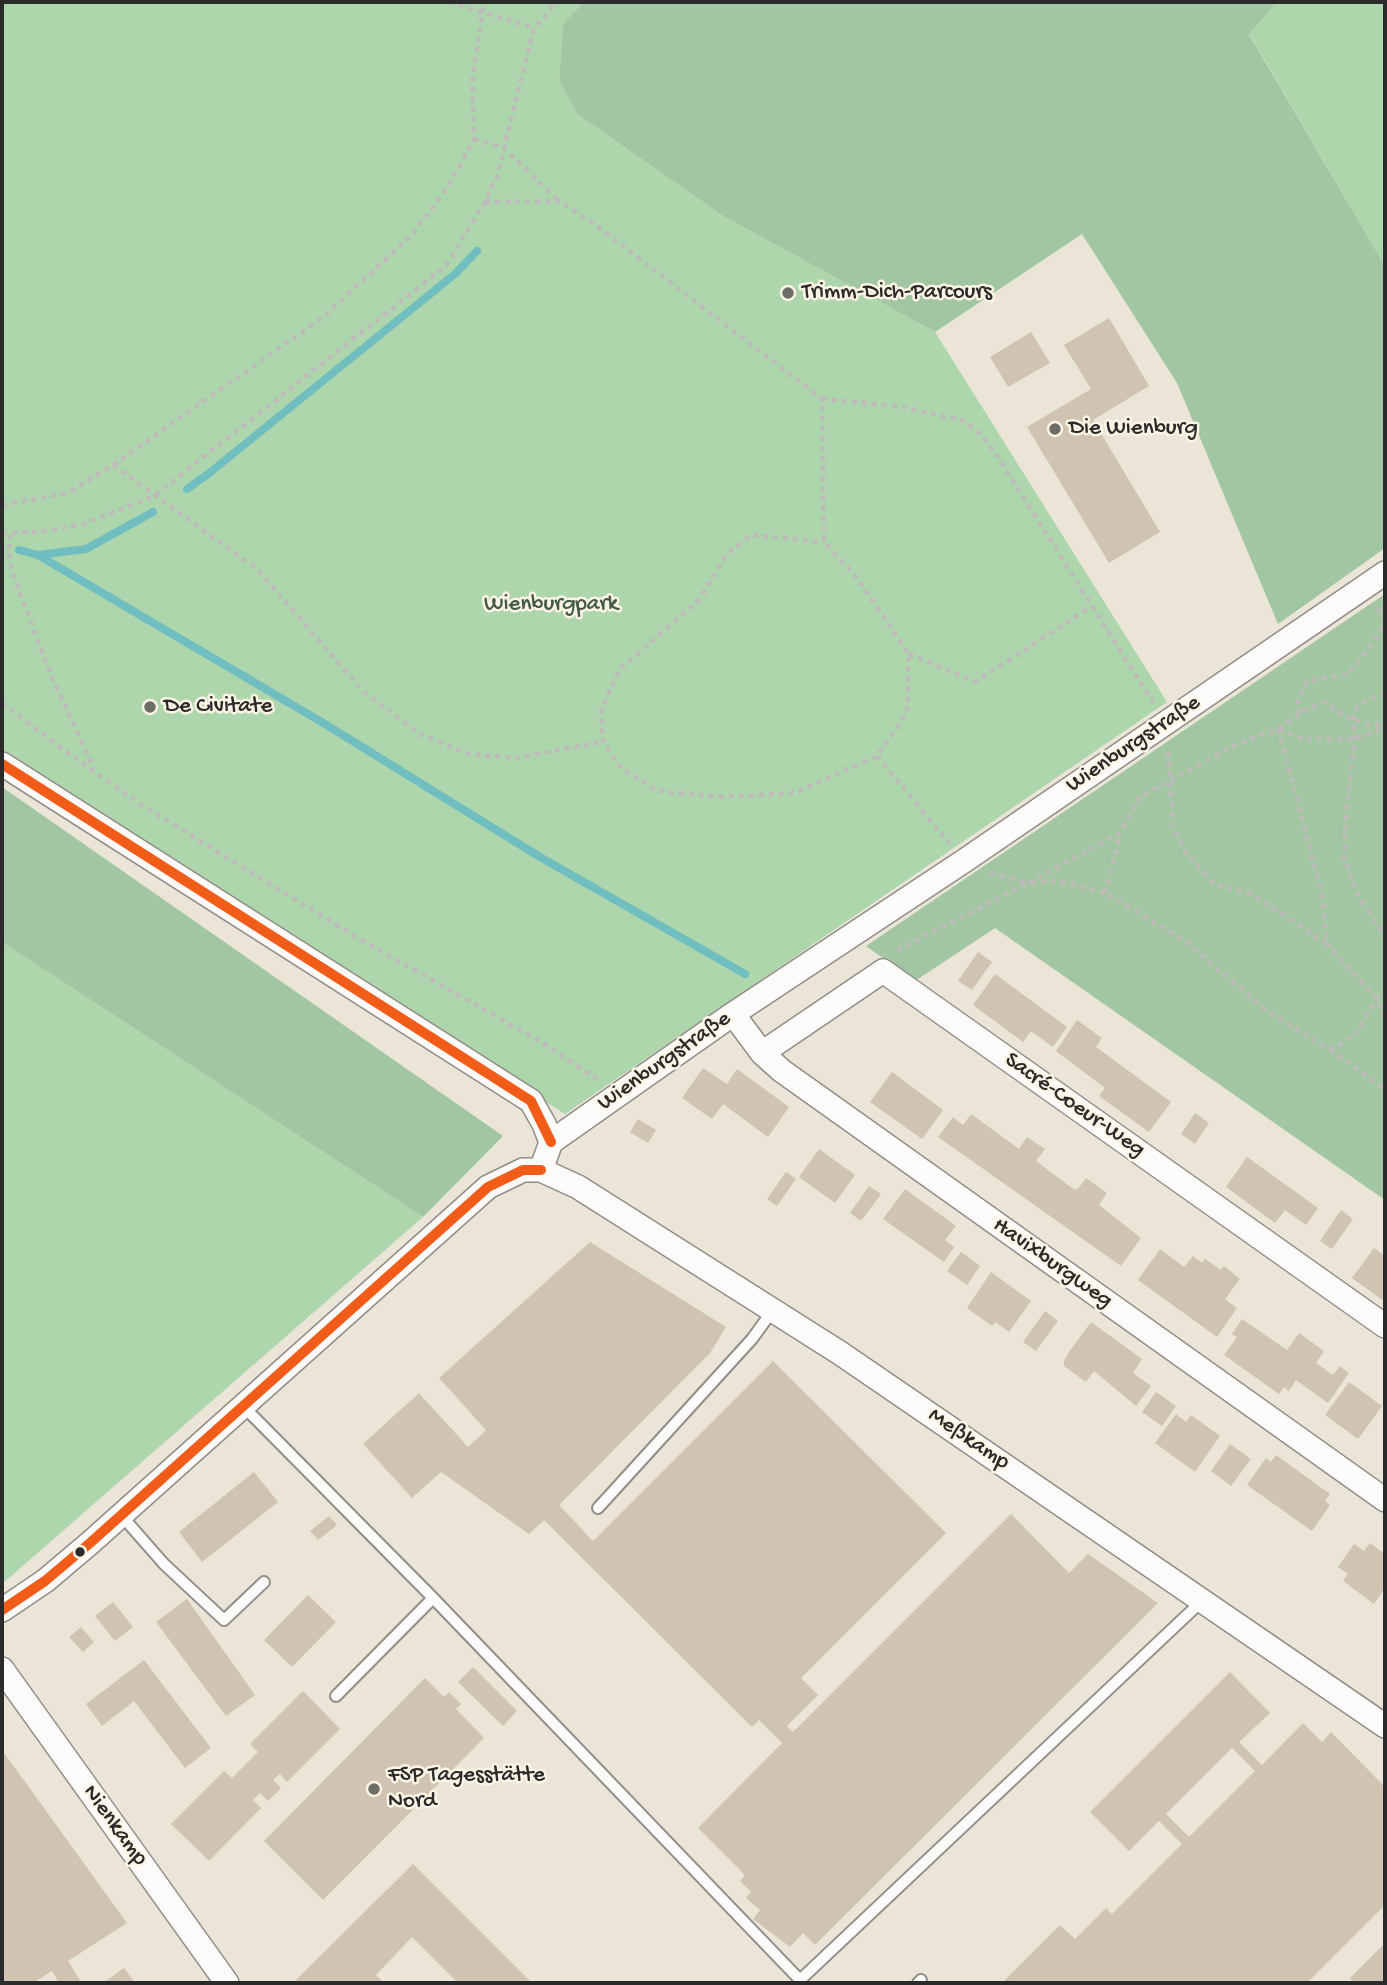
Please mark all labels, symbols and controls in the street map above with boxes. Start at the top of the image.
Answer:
place label: Trimm-Dich-Parcours [802,279,992,307]
marker: Trimm-Dich-Parcours [780,285,796,301]
place label: Die Wienburg [1069,415,1198,443]
marker: Die Wienburg [1047,421,1063,437]
park label: Wienburgpark [484,591,618,619]
street label: Wienburgstraße [1062,690,1206,800]
place label: De Civitate [164,693,272,721]
marker: De Civitate [142,699,158,715]
street label: Wienburgstraße [593,1006,737,1118]
street label: Sacré-Coeur-Weg [998,1047,1150,1165]
street label: Havixburgweg [987,1213,1117,1315]
street label: Meßkamp [922,1403,1014,1477]
unlabelled marker [73,1545,87,1559]
place label: FSP Tagesstätte Nord [388,1762,545,1816]
street label: Nienkamp [75,1780,153,1872]
marker: FSP Tagesstätte Nord [366,1781,382,1797]

